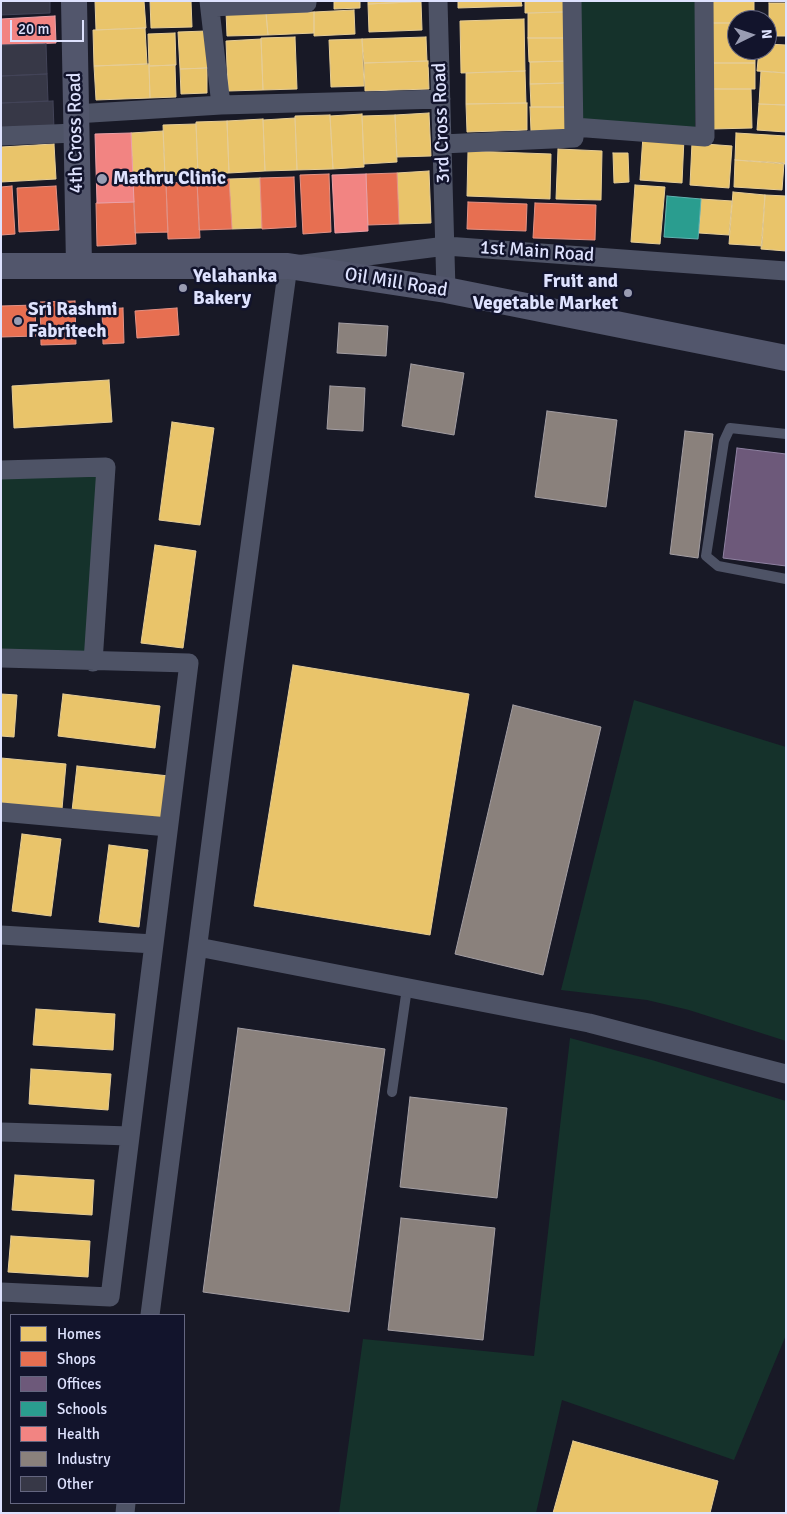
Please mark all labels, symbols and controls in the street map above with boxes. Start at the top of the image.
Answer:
scale bar [12,10,86,42]
north arrow [727,10,777,60]
text: 20 m [18,20,49,38]
text: N [758,29,775,39]
street label: 3rd Cross Road [428,62,456,184]
street label: 4th Cross Road [64,72,88,194]
place label: Mathru Clinic [113,168,226,190]
marker: Mathru Clinic [95,172,109,186]
street label: 1st Main Road [479,237,595,267]
street label: Oil Mill Road [343,264,449,302]
place label: Yelahanka Bakery [193,266,277,310]
place label: Fruit and Vegetable Market [473,271,618,315]
marker: Yelahanka Bakery [177,282,189,294]
marker: Fruit and Vegetable Market [622,287,634,299]
place label: Sri Rashmi Fabritech [28,299,117,343]
marker: Sri Rashmi Fabritech [12,315,24,327]
legend [10,1314,185,1504]
text: Homes [57,1325,101,1343]
text: Shops [57,1350,96,1368]
text: Offices [57,1375,101,1393]
text: Schools [57,1400,107,1418]
text: Health [57,1425,100,1443]
text: Industry [57,1450,110,1468]
text: Other [57,1475,93,1493]

